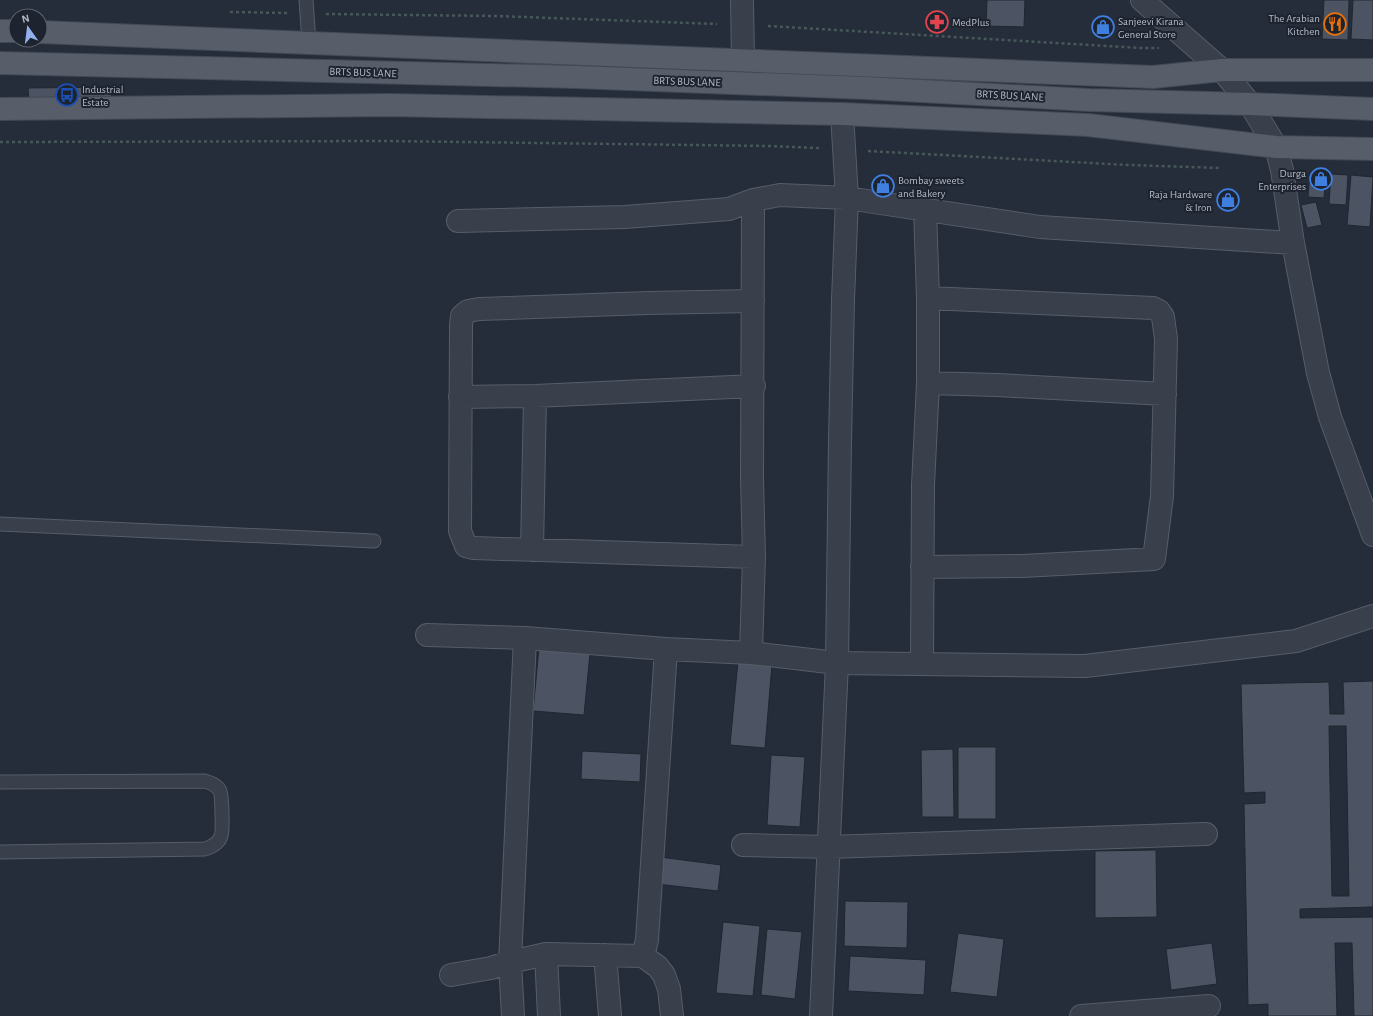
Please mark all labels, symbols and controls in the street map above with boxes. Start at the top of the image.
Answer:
north arrow [8,8,48,48]
pharmacy icon: MedPlus [924,9,950,35]
restaurant icon: The Arabian Kitchen [1322,11,1348,37]
text: N [21,13,31,25]
place label: The Arabian Kitchen [1268,13,1320,37]
shop icon: Sanjeevi Kirana General Store [1090,14,1116,40]
place label: Sanjeevi Kirana General Store [1118,16,1184,40]
place label: MedPlus [952,17,989,28]
street label: BRTS BUS LANE [329,66,398,79]
street label: BRTS BUS LANE [653,75,722,88]
bus stop icon: Industrial Estate [54,82,80,108]
place label: Industrial Estate [82,84,123,108]
street label: BRTS BUS LANE [976,88,1045,103]
shop icon: Durga Enterprises [1308,166,1334,192]
place label: Durga Enterprises [1258,168,1306,192]
shop icon: Bombay sweets and Bakery [870,173,896,199]
place label: Bombay sweets and Bakery [898,175,964,199]
shop icon: Raja Hardware & Iron [1215,187,1241,213]
place label: Raja Hardware & Iron [1149,189,1212,213]

